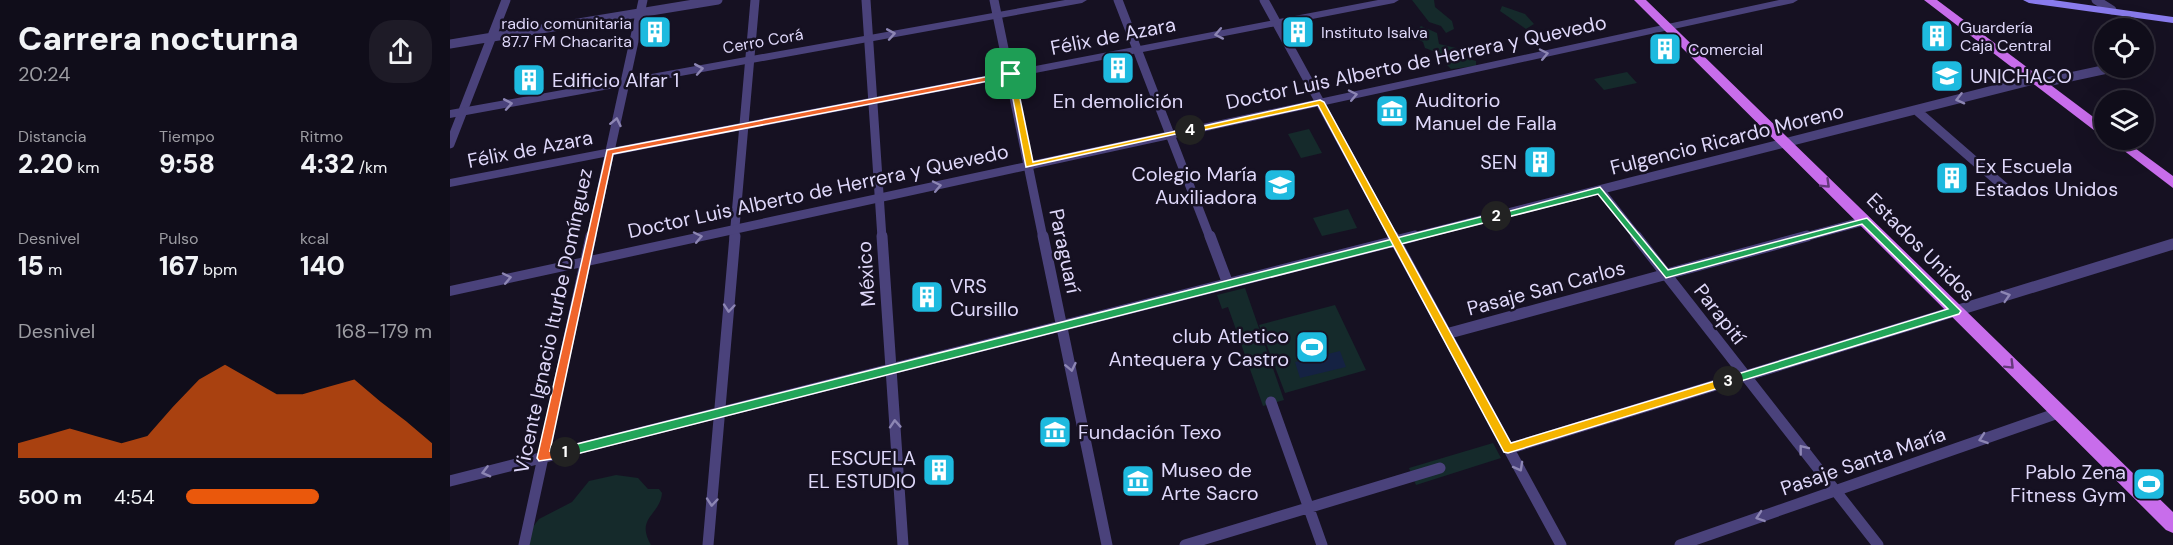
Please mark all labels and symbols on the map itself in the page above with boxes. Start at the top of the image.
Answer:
street label: Doctor Luis Alberto de Herrera y Quevedo [1223,9,1609,115]
street label: Félix de Azara [1048,11,1178,61]
place label: radio comunitaria 87.7 FM Chacarita [501,13,632,52]
building icon: radio comunitaria 87.7 FM Chacarita [637,14,673,50]
building icon: Instituto Isalva [1280,14,1316,50]
place label: Guardería Caja Central [1960,17,2051,56]
building icon: Guardería Caja Central [1919,18,1955,54]
place label: Instituto Isalva [1321,22,1428,43]
street label: Cerro Corá [721,24,805,58]
one-way arrow [1214,27,1224,40]
one-way arrow [887,29,896,41]
building icon: Comercial [1647,31,1683,67]
place label: Comercial [1688,39,1763,60]
pin [985,48,1036,99]
one-way arrow [1538,48,1548,61]
building icon: En demolición [1100,50,1136,86]
school or university icon: UNICHACO [1929,58,1965,94]
building icon: Edificio Alfar 1 [511,62,547,98]
one-way arrow [694,63,704,76]
place label: UNICHACO [1970,63,2072,89]
place label: Edificio Alfar 1 [552,67,679,93]
place label: Auditorio Manuel de Falla [1415,87,1557,136]
place label: En demolición [1053,88,1183,114]
one-way arrow [1348,89,1358,102]
one-way arrow [1955,91,1965,104]
museum icon: Auditorio Manuel de Falla [1374,93,1410,129]
street label: Fulgencio Ricardo Moreno [1608,97,1846,181]
one-way arrow [502,98,512,111]
pin: 4 [1175,115,1205,145]
one-way arrow [609,118,622,128]
street label: Félix de Azara [465,124,595,174]
street label: Doctor Luis Alberto de Herrera y Quevedo [625,138,1011,244]
building icon: SEN [1522,144,1558,180]
place label: SEN [1480,149,1517,175]
place label: Ex Escuela Estados Unidos [1975,153,2118,202]
building icon: Ex Escuela Estados Unidos [1934,160,1970,196]
place label: Colegio María Auxiliadora [1131,161,1257,210]
street label: Vicente Ignacio Iturbe Domínguez [508,166,598,476]
school or university icon: Colegio María Auxiliadora [1262,167,1298,203]
one-way arrow [1820,177,1830,188]
one-way arrow [931,180,941,193]
street label: Estados Unidos [1861,187,1981,307]
pin: 2 [1481,201,1511,231]
street label: Paraguarí [1043,206,1087,296]
one-way arrow [693,231,703,244]
street label: México [851,240,881,308]
street label: Pasaje San Carlos [1464,254,1628,322]
one-way arrow [502,273,512,286]
place label: VRS Cursillo [950,273,1019,322]
street label: Parapití [1688,278,1752,350]
building icon: VRS Cursillo [909,279,945,315]
one-way arrow [2000,291,2011,303]
one-way arrow [723,304,736,313]
place label: club Atletico Antequera y Castro [1108,323,1289,372]
sports icon: club Atletico Antequera y Castro [1294,329,1330,365]
one-way arrow [2004,358,2014,369]
one-way arrow [1064,361,1077,371]
pin: 3 [1713,366,1743,396]
museum icon: Fundación Texo [1037,414,1073,450]
one-way arrow [888,419,901,428]
place label: Fundación Texo [1078,419,1222,445]
street label: Pasaje Santa María [1777,421,1949,501]
one-way arrow [1979,432,1989,445]
pin: 1 [550,437,580,467]
place label: ESCUELA EL ESTUDIO [808,445,916,494]
one-way arrow [1800,445,1811,456]
building icon: ESCUELA EL ESTUDIO [921,452,957,488]
place label: Museo de Arte Sacro [1161,457,1259,506]
place label: Pablo Zena Fitness Gym [2010,459,2126,508]
one-way arrow [1512,461,1523,472]
museum icon: Museo de Arte Sacro [1120,463,1156,499]
one-way arrow [481,465,491,478]
sports icon: Pablo Zena Fitness Gym [2131,466,2167,502]
one-way arrow [706,498,719,507]
one-way arrow [1755,510,1766,523]

